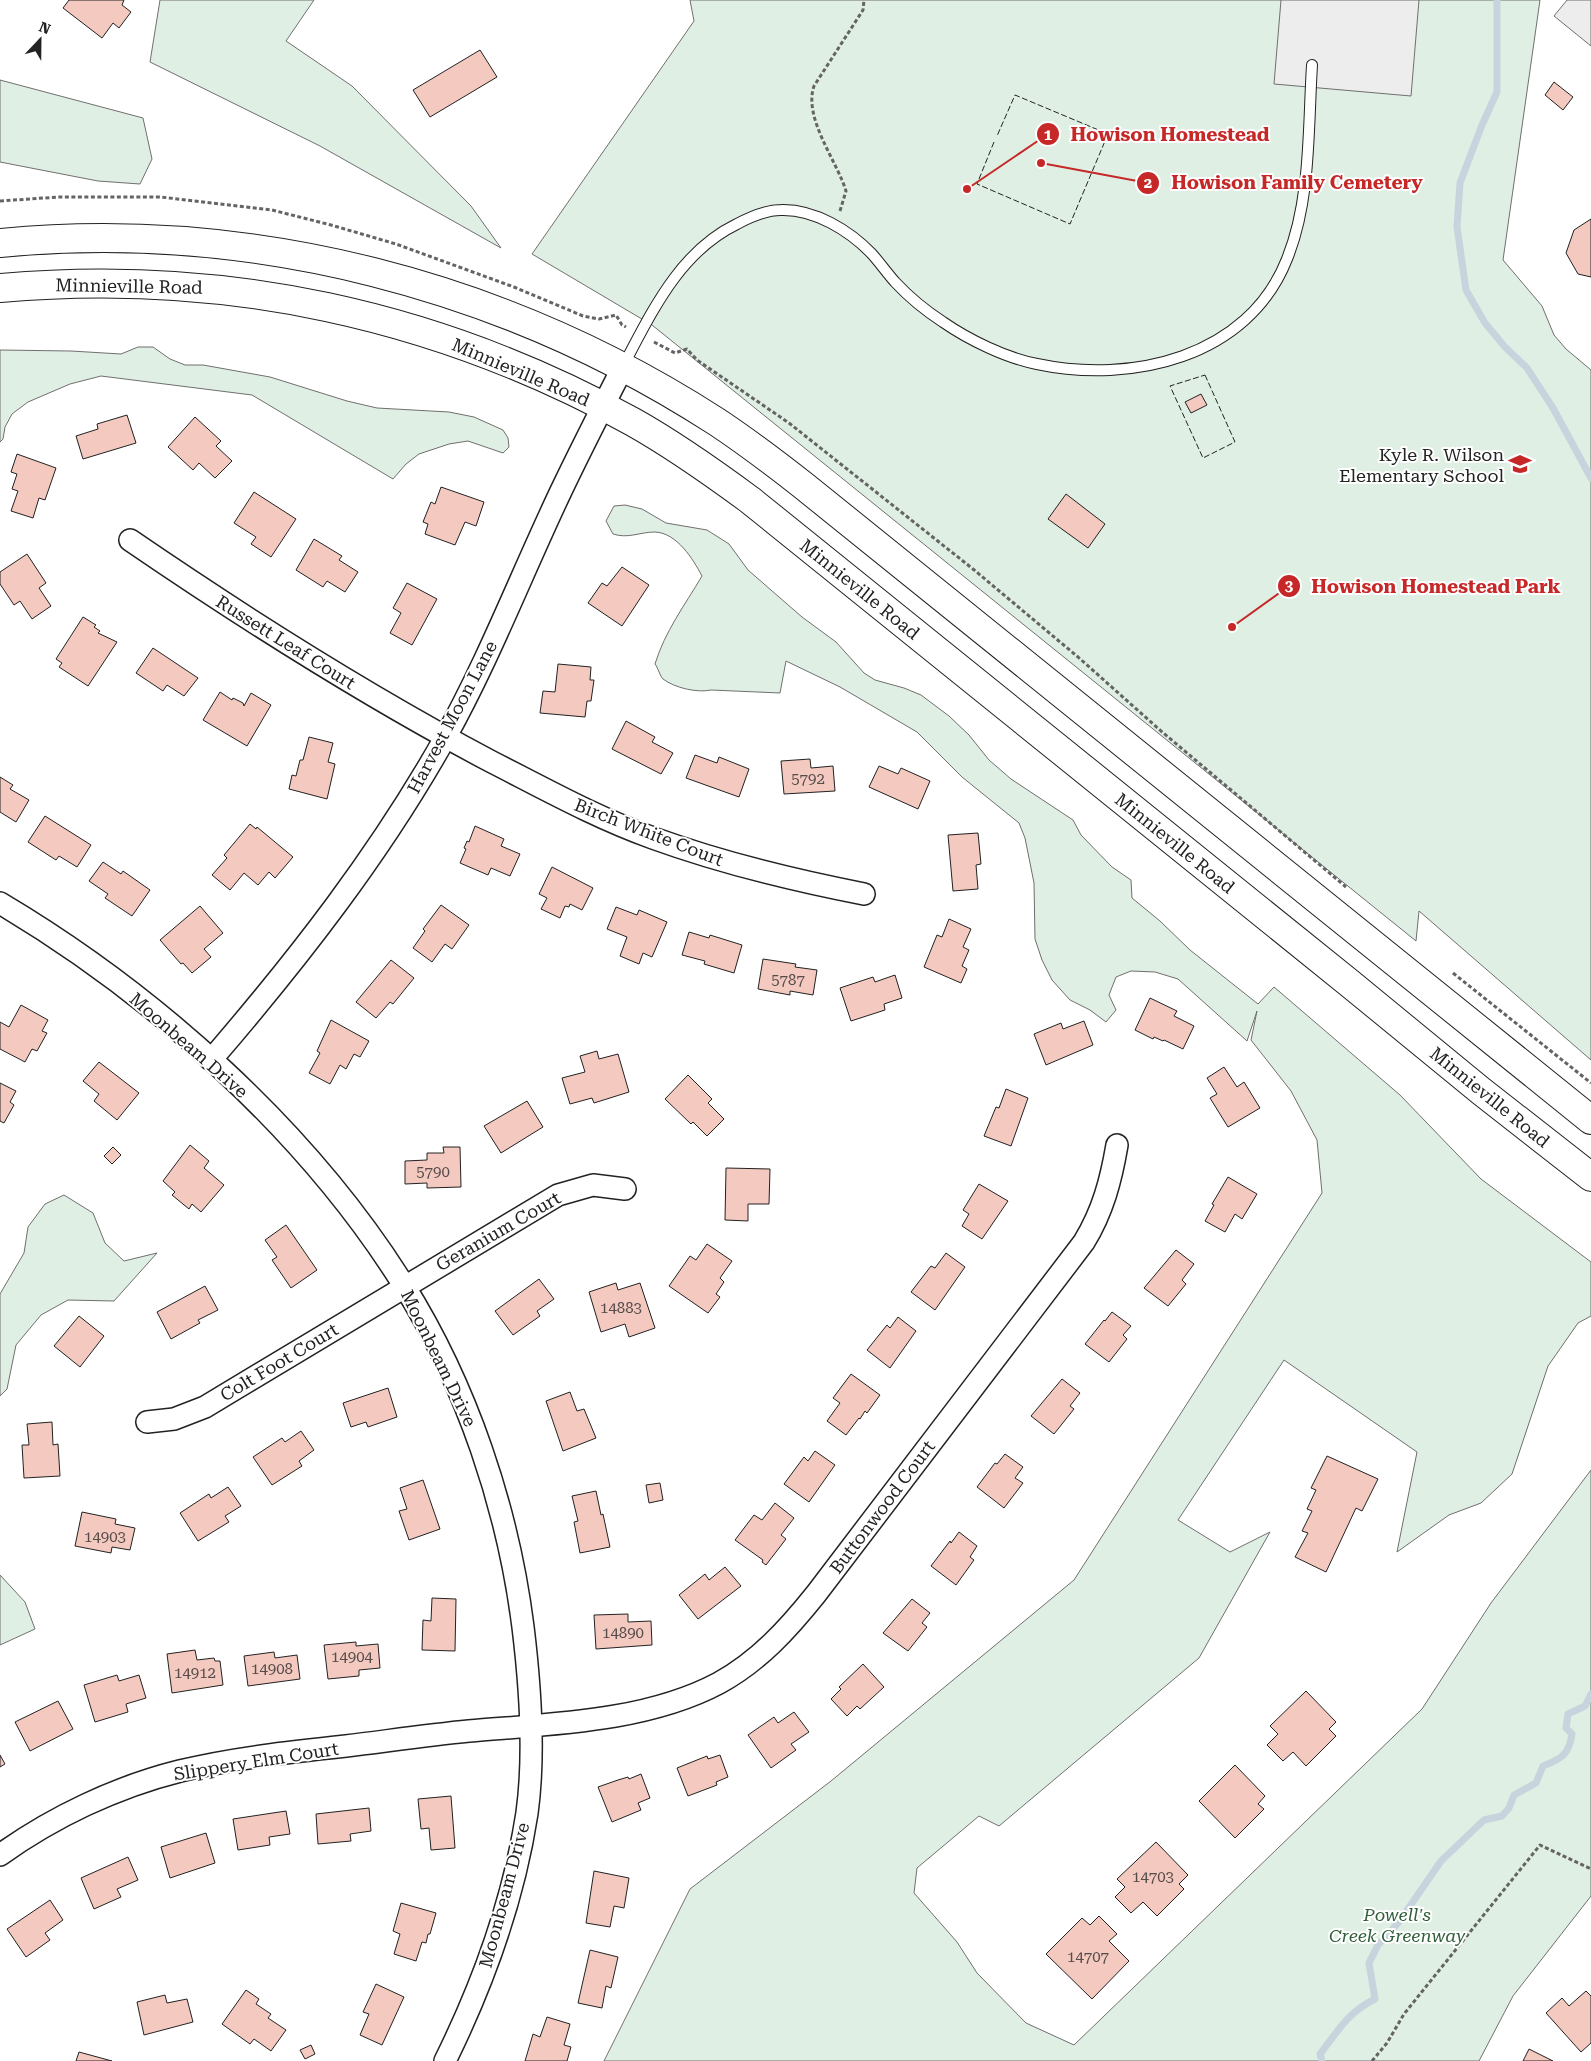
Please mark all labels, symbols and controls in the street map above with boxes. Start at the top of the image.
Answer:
north arrow [15,15,65,65]
text: N [37,19,53,37]
callout: Howison Homestead [1036,117,1280,151]
text: Howison Homestead [1071,123,1270,146]
text: 1 [1044,126,1053,144]
callout: Howison Family Cemetery [1136,166,1433,200]
text: Howison Family Cemetery [1171,171,1423,194]
text: 2 [1144,174,1152,192]
street label: Minnieville Road [55,274,203,298]
street label: Minnieville Road [449,334,593,411]
place label: Kyle R. Wilson Elementary School [1339,444,1504,486]
school or university icon: Kyle R. Wilson Elementary School [1507,451,1533,477]
street label: Minnieville Road [796,534,924,644]
callout: Howison Homestead Park [1276,569,1570,603]
text: Howison Homestead Park [1311,575,1561,598]
text: 3 [1285,577,1294,595]
street label: Russett Leaf Court [212,591,360,694]
street label: Harvest Moon Lane [403,637,501,797]
house number: 5792 [791,770,825,788]
street label: Minnieville Road [1111,788,1239,898]
street label: Birch White Court [572,794,727,870]
house number: 5787 [771,971,805,989]
street label: Moonbeam Drive [126,988,252,1102]
street label: Minnieville Road [1426,1042,1554,1152]
house number: 5790 [416,1163,450,1181]
street label: Geranium Court [432,1187,564,1275]
street label: Moonbeam Drive [397,1286,481,1430]
house number: 14883 [600,1299,642,1317]
street label: Colt Foot Court [216,1318,342,1405]
street label: Buttonwood Court [825,1436,939,1578]
house number: 14903 [84,1528,126,1546]
house number: 14890 [602,1624,644,1642]
house number: 14904 [331,1648,374,1666]
house number: 14908 [251,1660,293,1678]
house number: 14912 [174,1664,216,1682]
street label: Slippery Elm Court [172,1738,340,1784]
street label: Moonbeam Drive [475,1820,534,1970]
house number: 14703 [1132,1868,1174,1886]
park label: Powell's Creek Greenway [1329,1904,1466,1946]
house number: 14707 [1067,1948,1109,1966]

